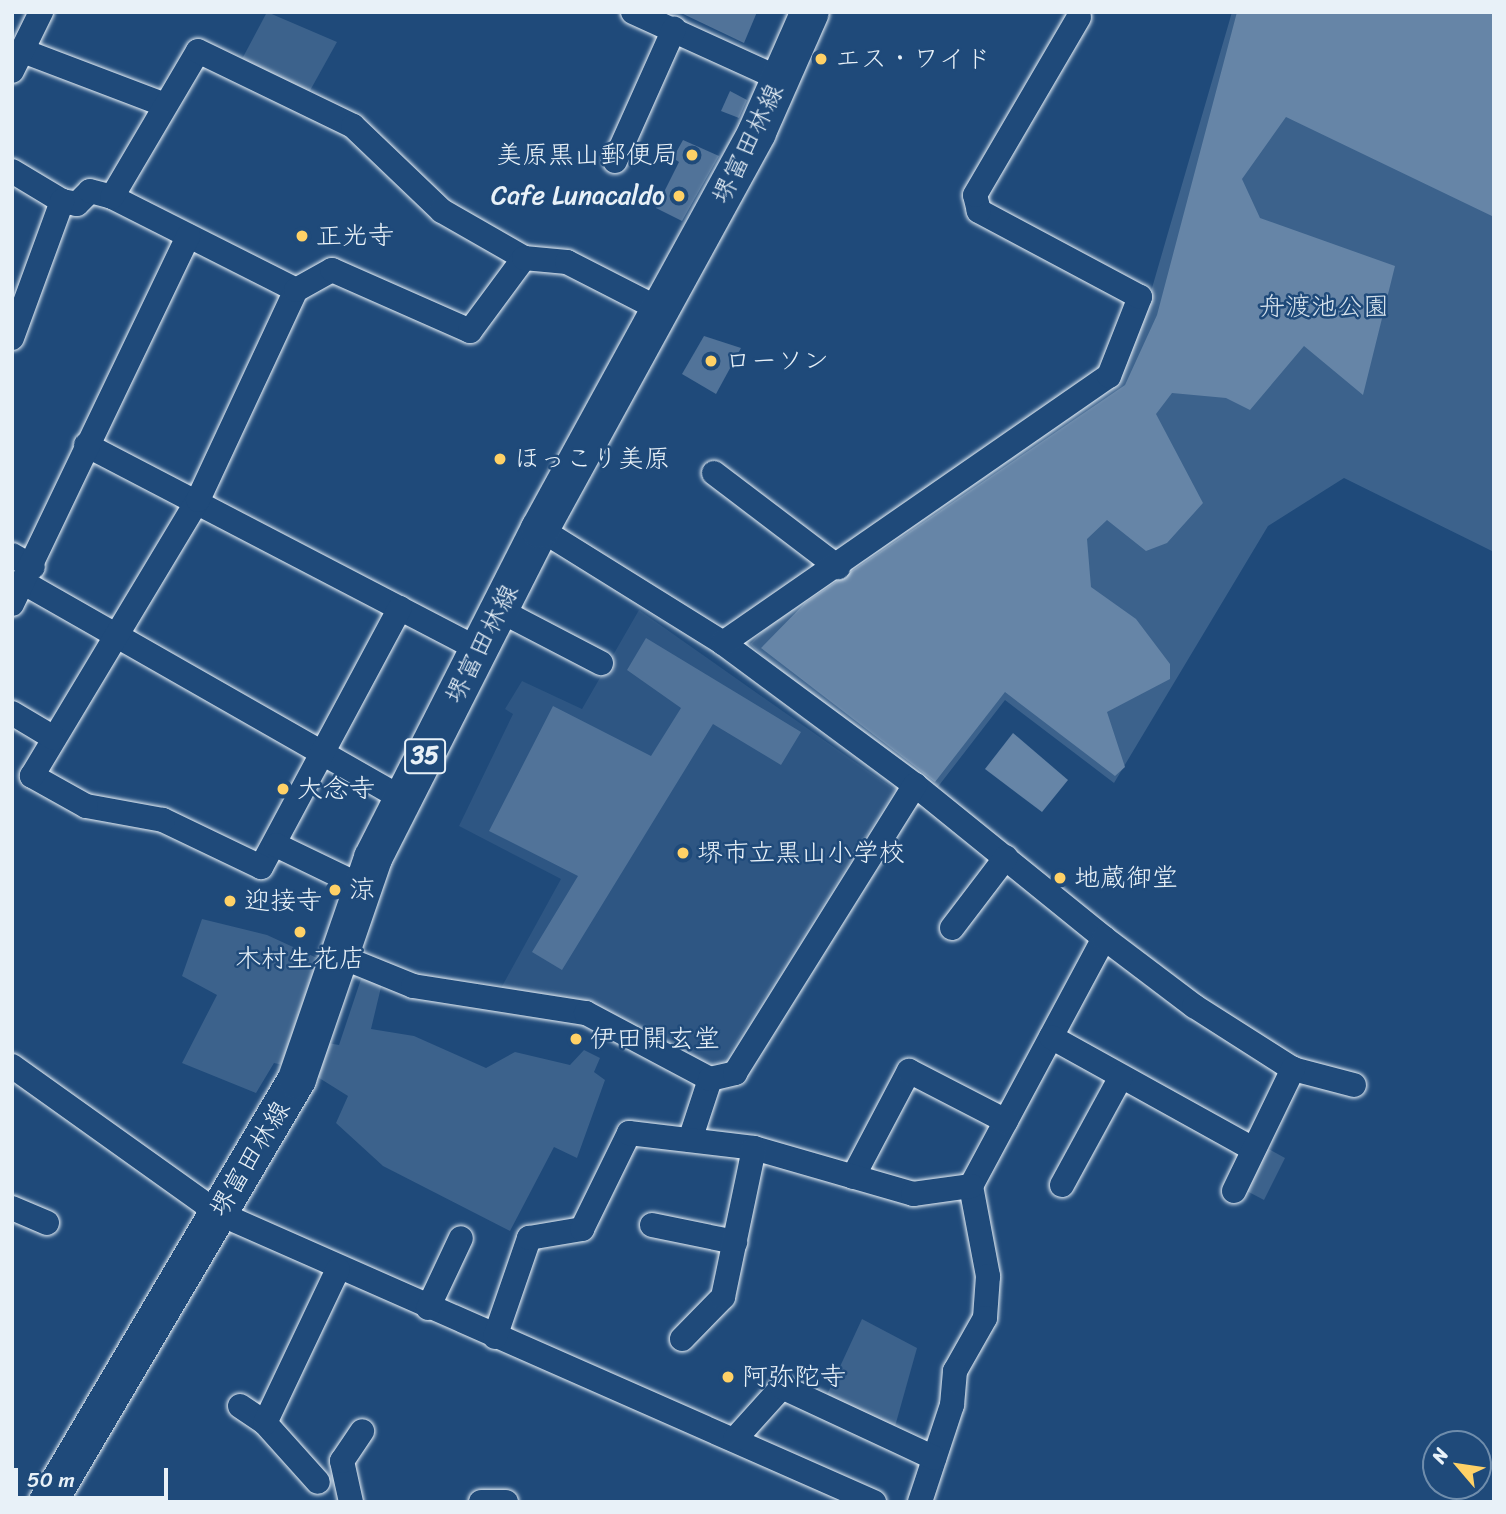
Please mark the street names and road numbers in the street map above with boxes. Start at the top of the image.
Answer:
street label: 堺富田林線 [705,79,791,209]
street label: 堺富田林線 [439,579,525,709]
road number: 35 [404,736,446,776]
street label: 堺富田林線 [203,1095,297,1223]

